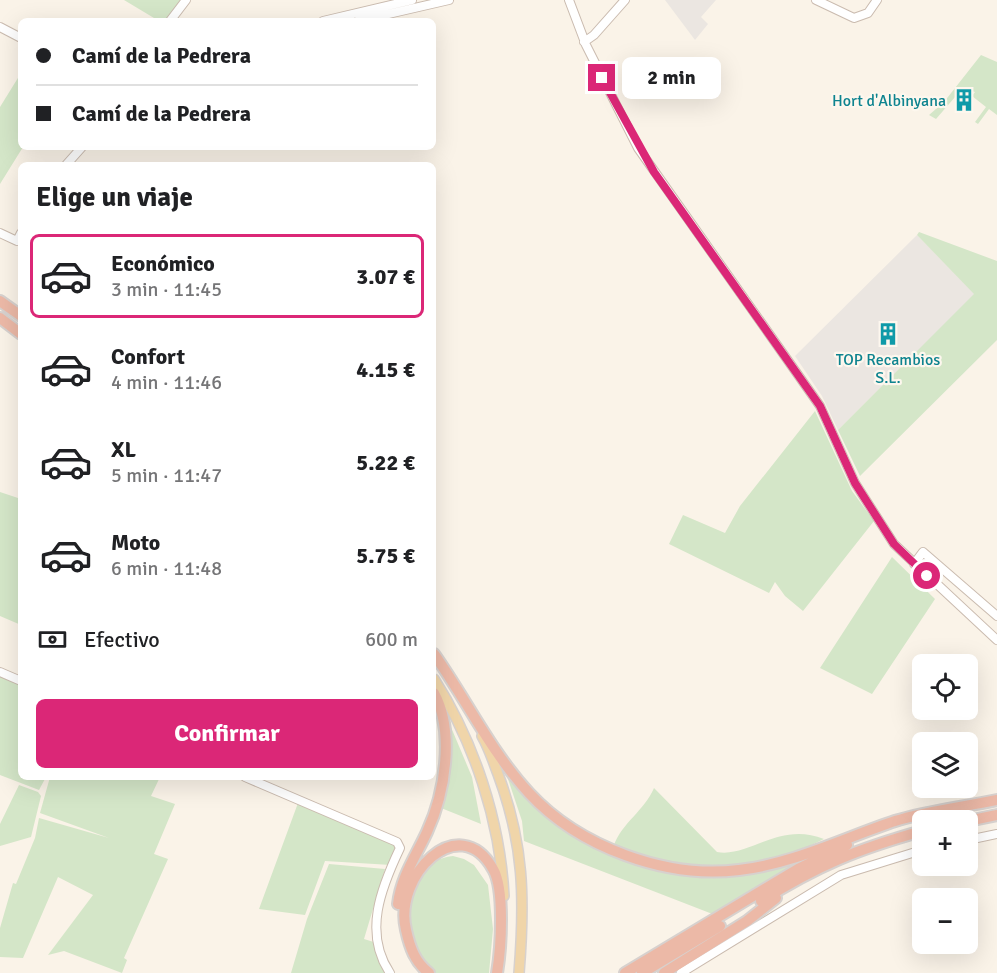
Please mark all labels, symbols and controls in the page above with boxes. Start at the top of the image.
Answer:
text: Camí de la Pedrera [72,42,251,69]
callout: 2 min [623,57,722,99]
route end [588,64,615,91]
text: 2 min [647,65,696,90]
building icon: Hort d'Albinyana [951,87,977,113]
place label: Hort d'Albinyana [832,91,946,111]
text: Camí de la Pedrera [72,100,251,127]
text: Elige un viaje [36,181,193,214]
icon: car [39,249,93,303]
text: Económico [111,250,215,277]
text: 3.07 € [356,263,415,290]
text: 3 min · 11:45 [111,277,222,302]
building icon: TOP Recambios S.L. [875,321,901,347]
icon: car [39,342,93,396]
text: Confort [111,343,185,370]
place label: TOP Recambios S.L. [836,350,940,388]
text: 4.15 € [356,356,415,383]
text: 4 min · 11:46 [111,370,222,395]
icon: car [39,435,93,489]
text: XL [111,436,136,463]
text: 5.22 € [356,449,415,476]
text: 5 min · 11:47 [111,463,222,488]
icon: car [39,528,93,582]
text: Moto [111,529,160,556]
text: 5.75 € [356,542,415,569]
text: 6 min · 11:48 [111,556,222,581]
route start [913,562,940,589]
icon: cash [36,623,69,656]
text: Efectivo [84,626,160,653]
text: 600 m [365,627,418,652]
map controls [912,654,978,954]
button: locate [912,654,978,720]
button: Confirmar [36,699,418,768]
button: layers [912,732,978,798]
button: + [912,810,978,876]
button: − [912,888,978,954]

